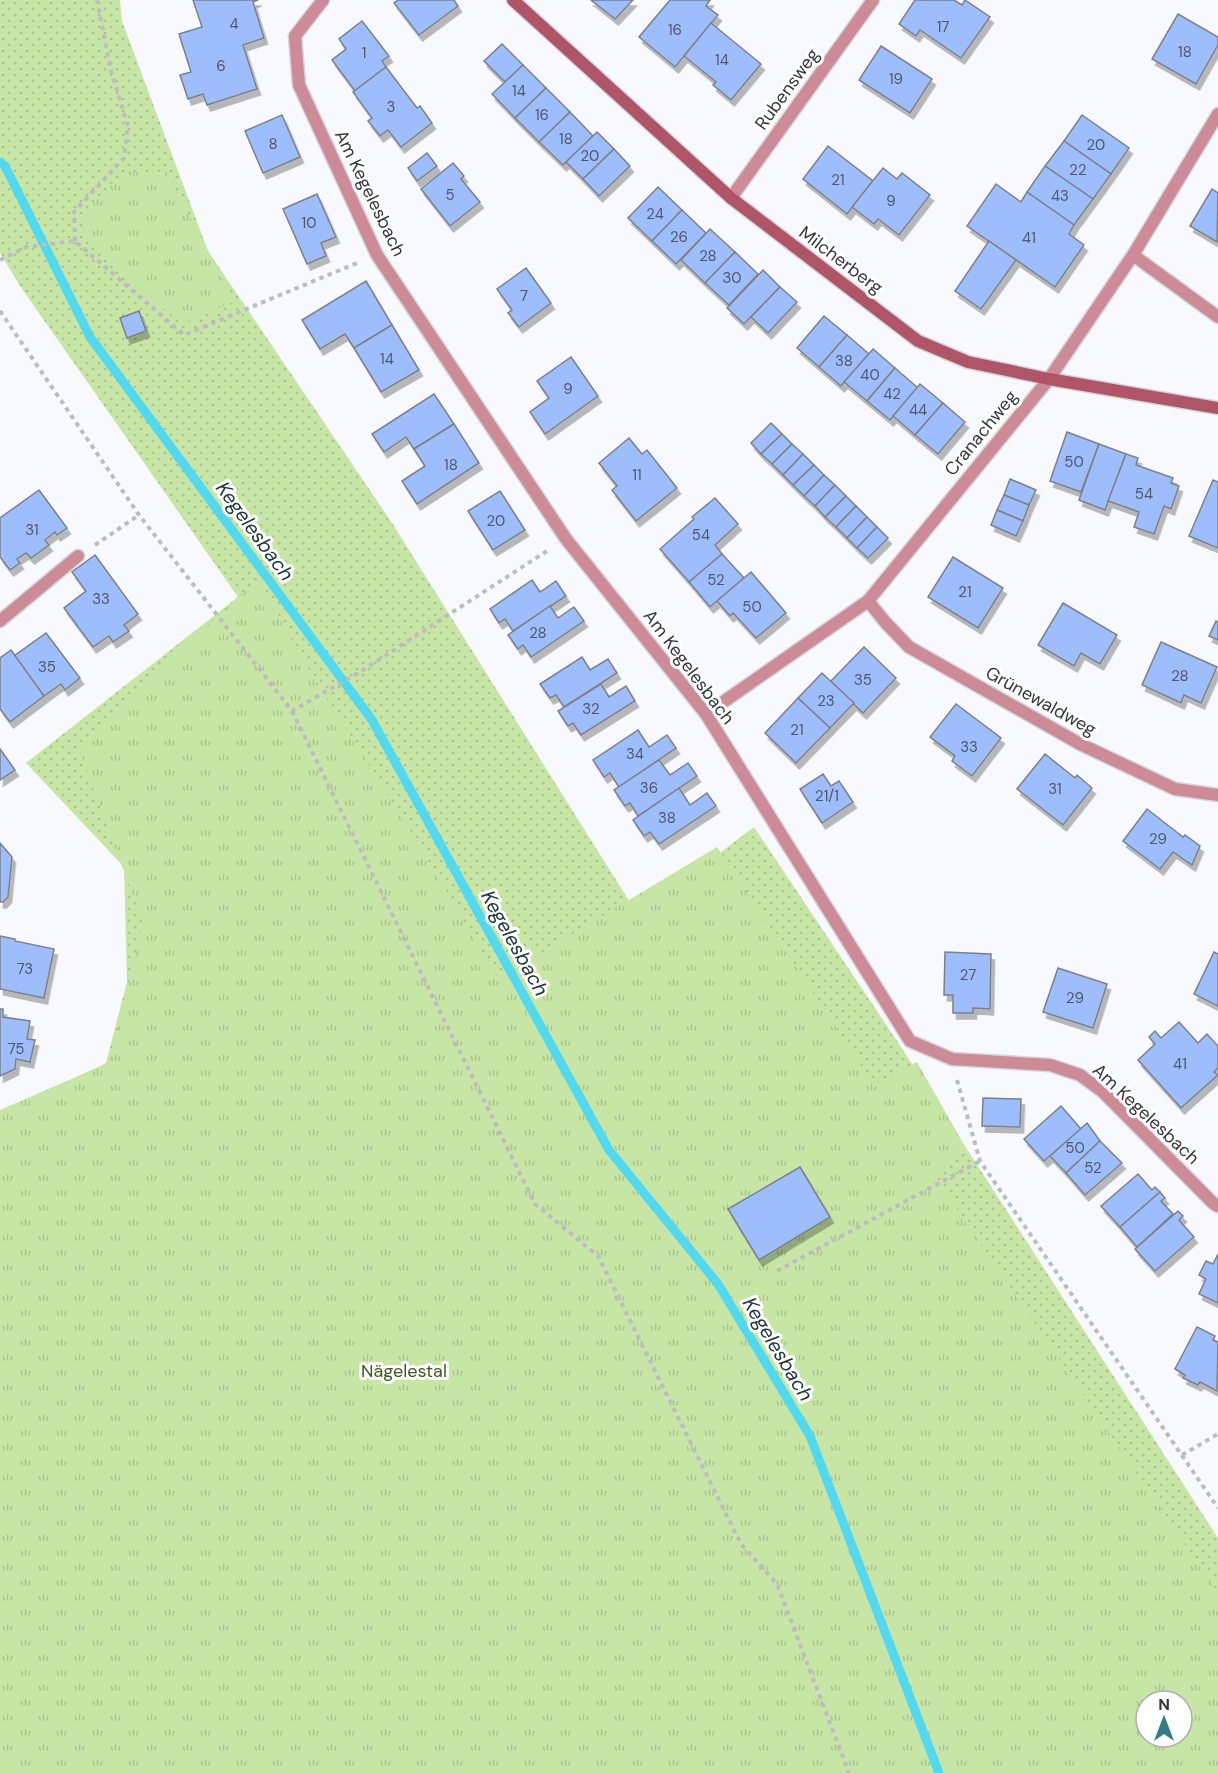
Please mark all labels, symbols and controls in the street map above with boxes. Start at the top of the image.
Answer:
house number: 4 [229,14,239,34]
house number: 17 [937,17,949,37]
house number: 16 [668,20,682,40]
house number: 18 [1178,42,1192,62]
house number: 1 [362,43,366,63]
street label: Rubensweg [749,43,825,135]
house number: 14 [715,50,729,70]
house number: 6 [216,56,226,76]
house number: 19 [889,69,903,89]
house number: 14 [512,81,526,101]
house number: 3 [387,97,395,117]
house number: 16 [535,105,549,125]
street label: Am Kegelesbach [329,126,411,260]
house number: 18 [559,129,573,149]
house number: 8 [268,134,278,154]
house number: 20 [1087,135,1105,155]
house number: 20 [581,146,599,166]
house number: 22 [1069,160,1087,180]
house number: 21 [831,170,845,190]
house number: 5 [445,185,455,205]
house number: 43 [1051,186,1069,206]
house number: 9 [886,191,896,211]
house number: 24 [646,204,664,224]
house number: 10 [302,213,316,233]
street label: Milcherberg [794,221,888,299]
house number: 26 [670,227,688,247]
house number: 41 [1022,228,1036,248]
house number: 28 [699,246,717,266]
house number: 30 [722,268,742,288]
house number: 7 [520,286,528,306]
house number: 14 [380,349,394,369]
house number: 38 [835,351,853,371]
house number: 40 [860,365,880,385]
house number: 9 [563,379,573,399]
house number: 42 [883,384,901,404]
street label: Cranachweg [939,385,1023,481]
house number: 44 [909,400,927,420]
house number: 50 [1064,452,1084,472]
house number: 18 [444,455,458,475]
house number: 11 [632,465,642,485]
water label: Kegelesbach [210,476,300,586]
house number: 54 [1135,484,1153,504]
house number: 20 [487,511,505,531]
house number: 31 [25,520,39,540]
house number: 54 [692,525,710,545]
house number: 52 [707,570,725,590]
house number: 21 [958,582,972,602]
house number: 33 [92,589,110,609]
house number: 50 [742,597,762,617]
street label: Am Kegelesbach [638,605,740,729]
house number: 28 [529,623,547,643]
house number: 35 [38,657,56,677]
street label: Grünewaldweg [981,661,1101,741]
house number: 28 [1171,666,1189,686]
house number: 35 [854,670,872,690]
house number: 23 [817,691,835,711]
house number: 32 [582,699,600,719]
house number: 21 [790,720,804,740]
house number: 33 [960,737,978,757]
house number: 34 [626,744,644,764]
house number: 36 [640,778,658,798]
house number: 31 [1048,779,1062,799]
house number: 21/1 [815,786,839,806]
house number: 38 [658,808,676,828]
house number: 29 [1149,829,1167,849]
water label: Kegelesbach [475,886,555,1000]
house number: 73 [17,959,33,979]
house number: 27 [960,965,976,985]
house number: 29 [1066,988,1084,1008]
house number: 75 [8,1039,24,1059]
house number: 41 [1173,1054,1187,1074]
street label: Am Kegelesbach [1087,1058,1205,1170]
house number: 50 [1065,1138,1085,1158]
house number: 52 [1084,1158,1102,1178]
water label: Kegelesbach [737,1292,819,1406]
park label: Nägelestal [361,1359,447,1383]
north arrow [1134,1689,1194,1749]
text: N [1158,1694,1170,1715]

